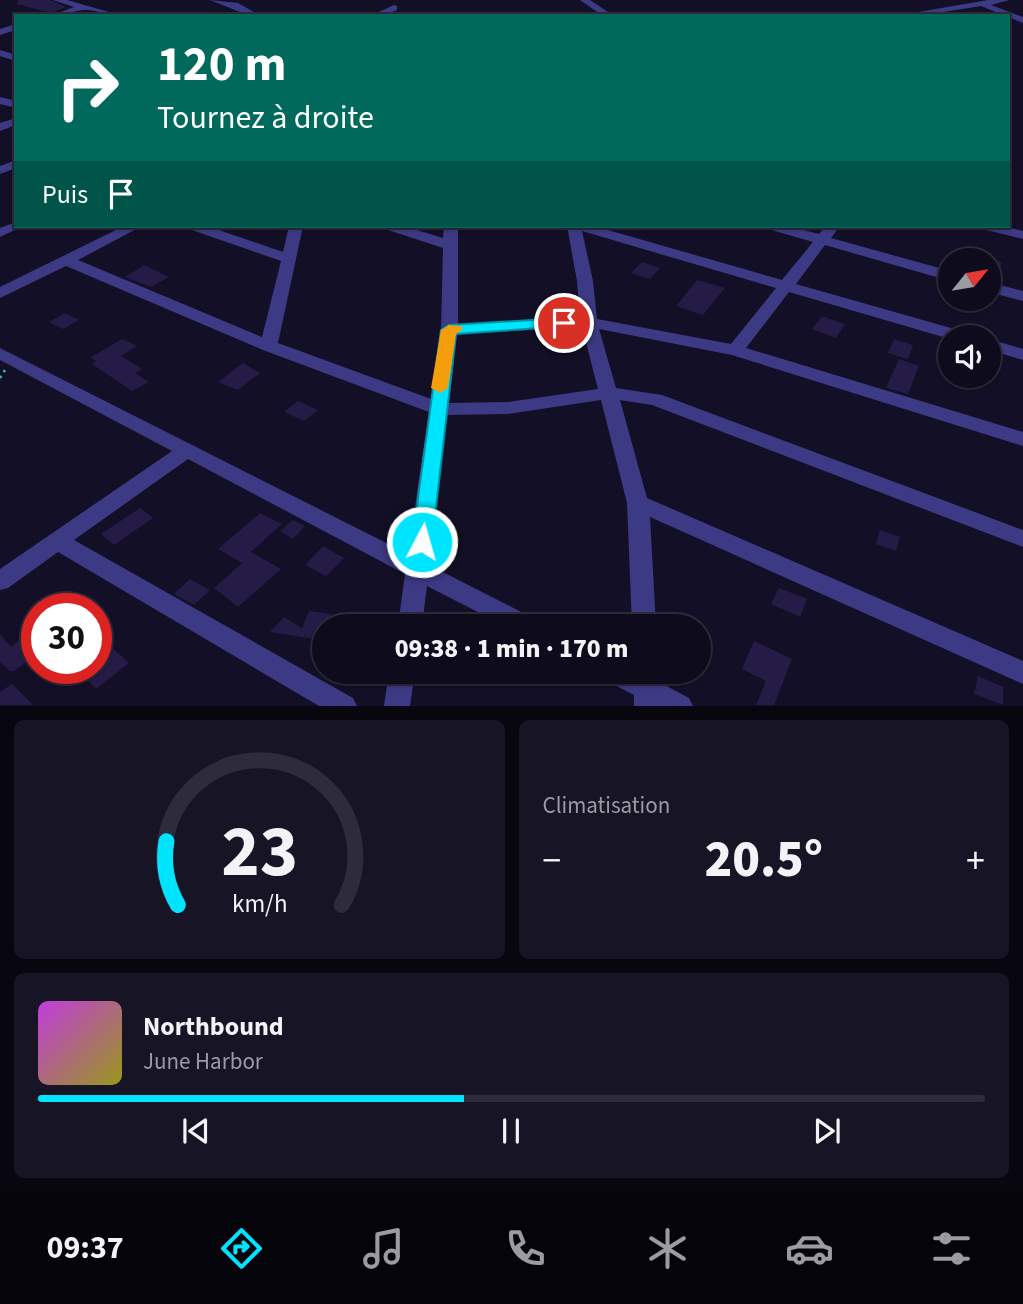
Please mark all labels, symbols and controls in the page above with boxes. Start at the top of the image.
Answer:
text: 120 m [157,30,286,100]
icon: right [42,42,133,133]
text: Tournez à droite [157,95,374,141]
icon: arrive [102,175,140,213]
text: Puis [42,176,88,213]
north arrow [938,248,1001,312]
map controls [938,248,1001,388]
pin [534,293,594,353]
icon: arrive [545,304,583,342]
button: sound [938,325,1001,388]
position arrow [385,505,459,579]
speed limit sign: 30 [21,593,112,684]
text: 09:38 · 1 min · 170 m [395,630,628,667]
text: Climatisation [543,789,670,822]
text: 23 [221,801,298,905]
text: 20.5° [704,823,823,897]
text: − [543,834,561,888]
text: + [966,834,985,888]
text: km/h [232,886,287,922]
text: Northbound [143,1008,284,1045]
text: June Harbor [143,1045,263,1078]
icon: previous [177,1112,215,1150]
icon: pause [492,1112,530,1150]
icon: next [808,1112,846,1150]
icon: directions [217,1224,266,1273]
icon: music [359,1224,408,1273]
icon: phone [501,1224,550,1273]
icon: climate [643,1224,692,1273]
icon: car [785,1224,834,1273]
icon: filters [927,1224,976,1273]
text: 09:37 [47,1225,124,1271]

